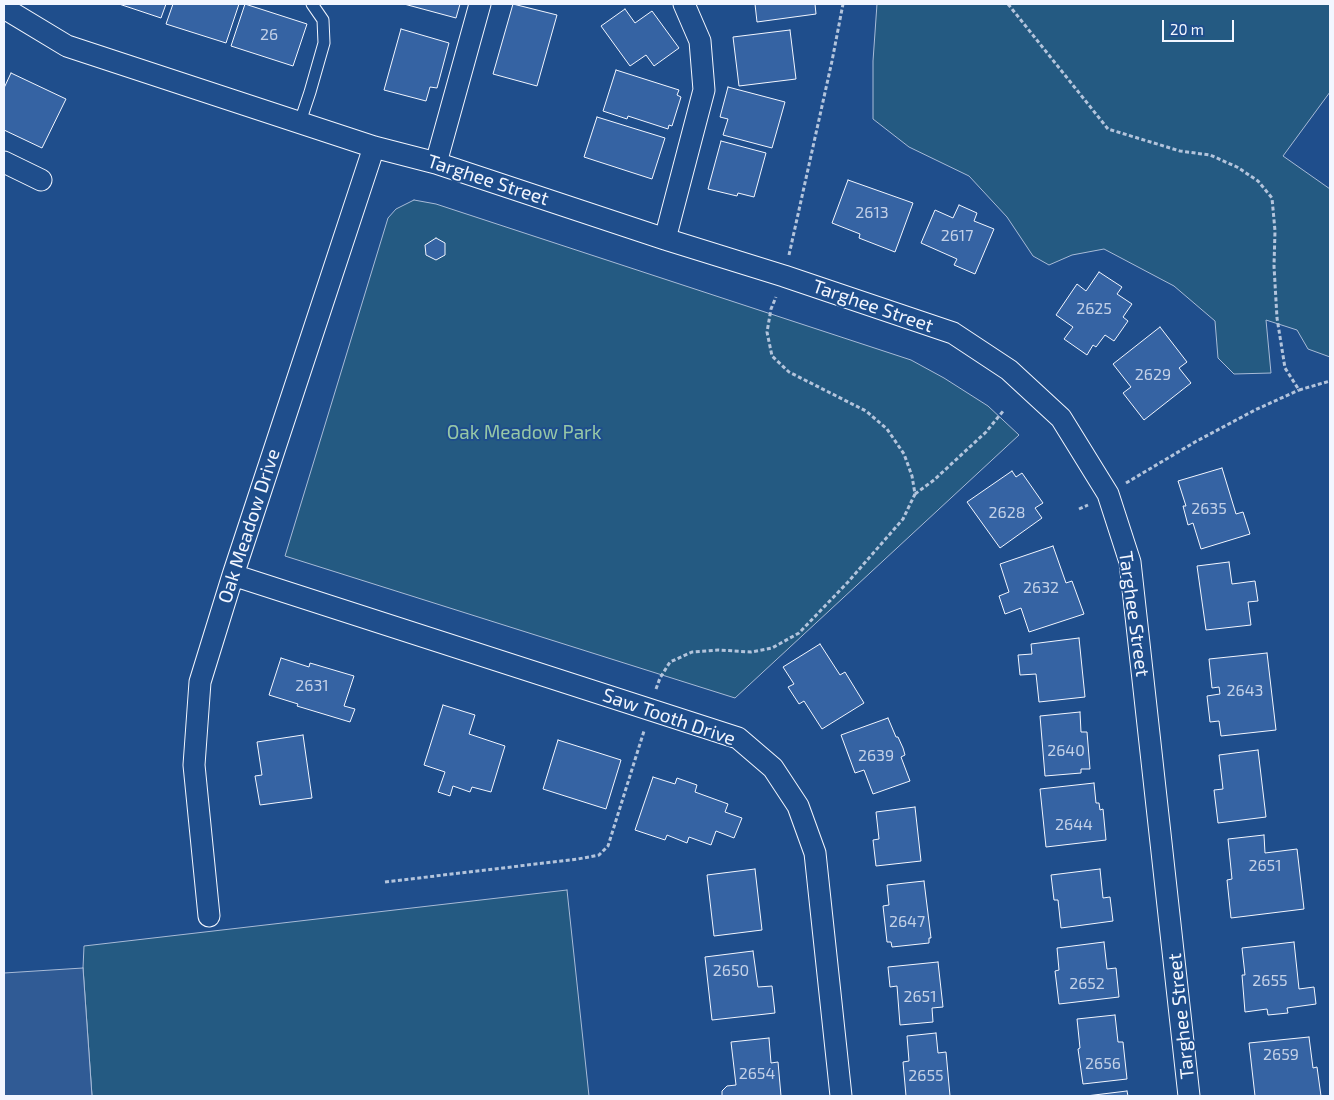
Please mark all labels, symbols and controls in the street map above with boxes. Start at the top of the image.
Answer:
scale bar [1164,10,1236,42]
text: 20 m [1170,20,1204,38]
house number: 26 [260,25,278,45]
street label: Targhee Street [424,150,552,210]
house number: 2613 [855,203,889,223]
house number: 2617 [941,226,973,246]
street label: Targhee Street [810,275,936,337]
house number: 2625 [1076,299,1112,319]
house number: 2629 [1135,365,1171,385]
park label: Oak Meadow Park [447,422,601,444]
street label: Oak Meadow Drive [213,446,285,606]
house number: 2635 [1191,499,1227,519]
house number: 2628 [989,503,1025,523]
street label: Targhee Street [1114,550,1154,678]
house number: 2632 [1023,578,1059,598]
house number: 2631 [295,676,329,696]
house number: 2643 [1227,681,1263,701]
street label: Saw Tooth Drive [600,684,738,750]
house number: 2640 [1047,741,1085,761]
house number: 2639 [858,746,894,766]
house number: 2644 [1055,815,1093,835]
house number: 2651 [1248,856,1282,876]
house number: 2647 [889,912,925,932]
street label: Targhee Street [1163,952,1199,1080]
house number: 2650 [713,961,749,981]
house number: 2655 [1252,971,1288,991]
house number: 2652 [1069,974,1105,994]
house number: 2651 [903,987,937,1007]
house number: 2659 [1263,1045,1299,1065]
house number: 2656 [1085,1054,1121,1074]
house number: 2654 [739,1064,775,1084]
house number: 2655 [908,1066,944,1086]

